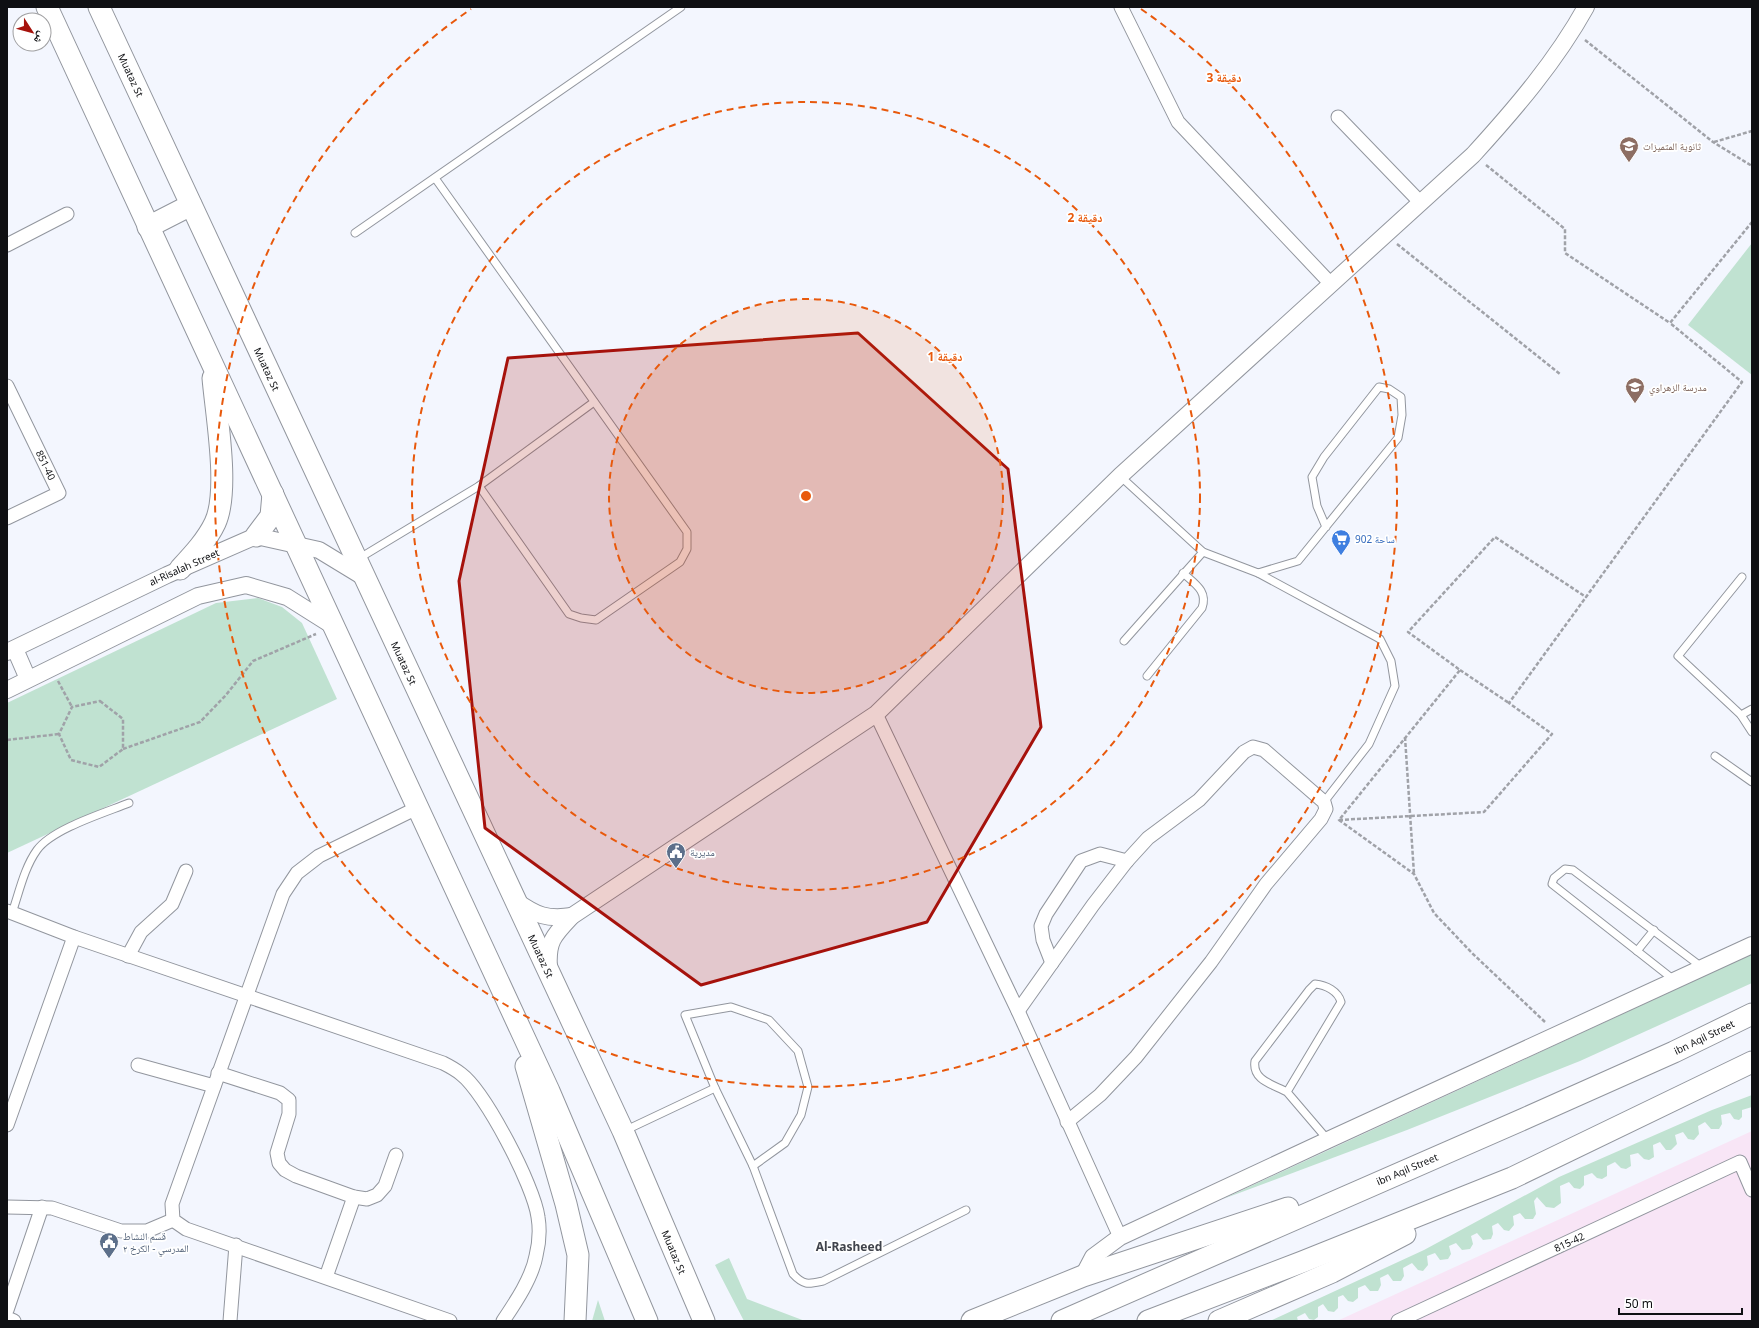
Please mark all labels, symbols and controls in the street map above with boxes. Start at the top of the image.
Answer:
north arrow [12,12,52,52]
text: ش [30,28,50,48]
street label: Muataz St [115,51,147,99]
text: 3 دقيقة [1206,69,1242,86]
school or university icon: ثانوية المتميزات [1618,135,1640,163]
place label: ثانوية المتميزات [1643,139,1701,153]
text: 2 دقيقة [1067,209,1103,226]
street label: Muataz St [251,345,283,393]
text: 1 دقيقة [927,348,963,365]
school or university icon: مدرسة الزهراوي [1624,376,1646,404]
place label: مدرسة الزهراوي [1649,380,1707,396]
street label: 851-40 [33,448,59,483]
centre of rings [799,489,813,503]
supermarket icon: ساحة 902 [1330,528,1352,556]
place label: ساحة 902 [1355,532,1395,546]
street label: al-Risalah Street [147,545,222,589]
street label: Muataz St [388,639,420,687]
public building icon: مديرية [665,841,687,869]
place label: مديرية [690,845,715,859]
street label: Muataz St [525,932,557,980]
street label: ibn Aqil Street [1671,1016,1737,1058]
street label: ibn Aqil Street [1374,1150,1440,1188]
street label: Muataz St [658,1228,690,1276]
place label: قسم النشاط المدرسي - الكرخ ٢ [123,1229,189,1257]
street label: 815-42 [1552,1229,1587,1255]
public building icon: قسم النشاط المدرسي - الكرخ ٢ [98,1231,120,1259]
district label: Al-Rasheed [816,1238,882,1255]
scale bar [1619,1290,1742,1316]
text: 50 m [1625,1295,1653,1312]

